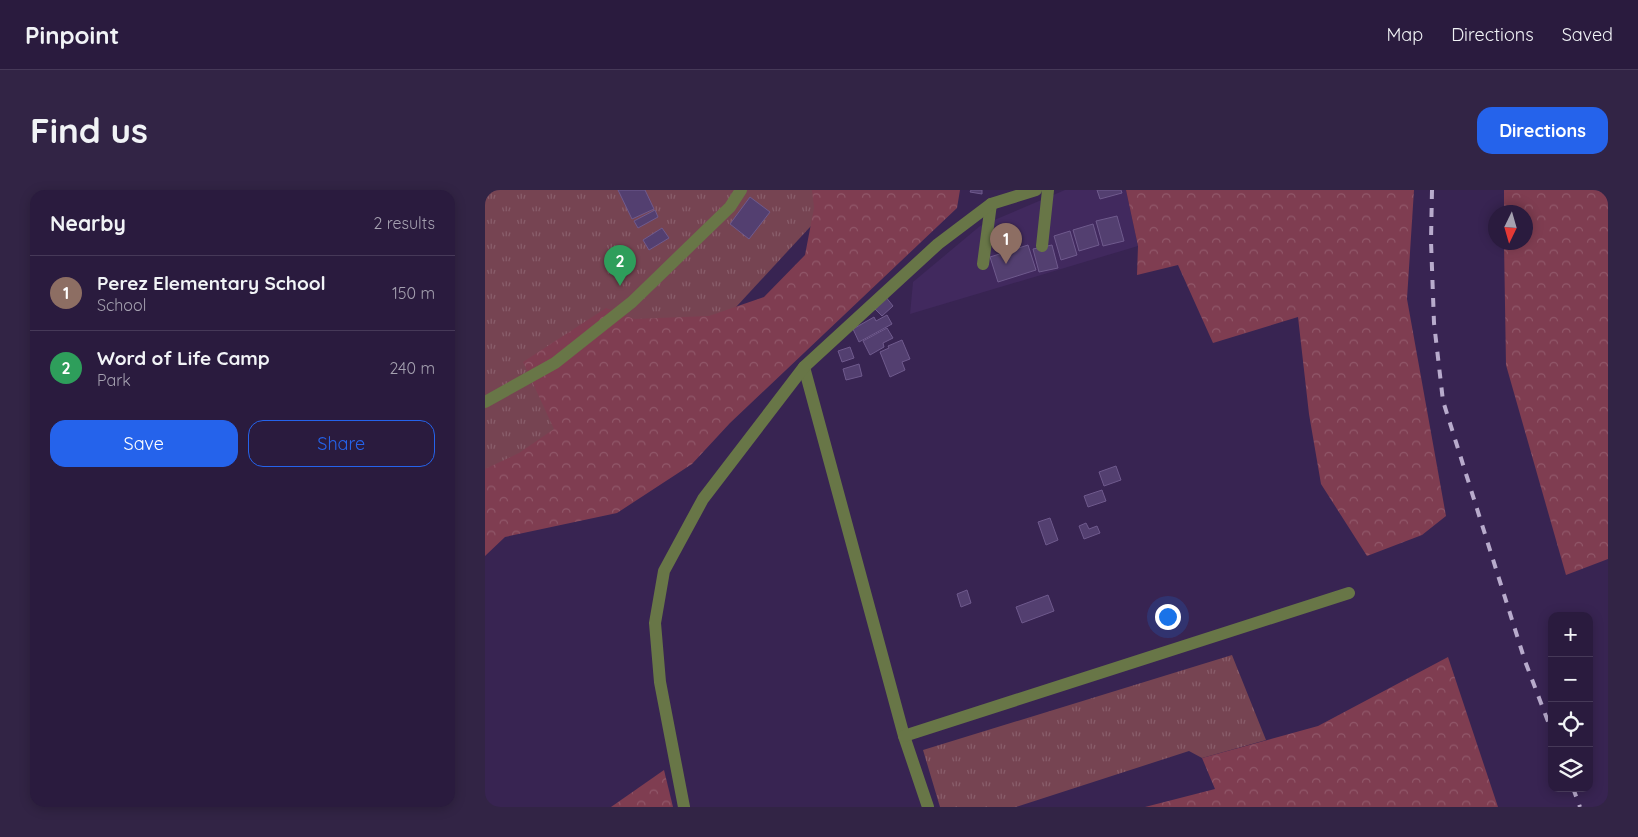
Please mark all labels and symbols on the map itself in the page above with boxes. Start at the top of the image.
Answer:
north arrow [1488,205,1533,250]
pin: 1 [990,223,1022,264]
pin: 2 [604,245,636,286]
your location [1155,604,1181,630]

